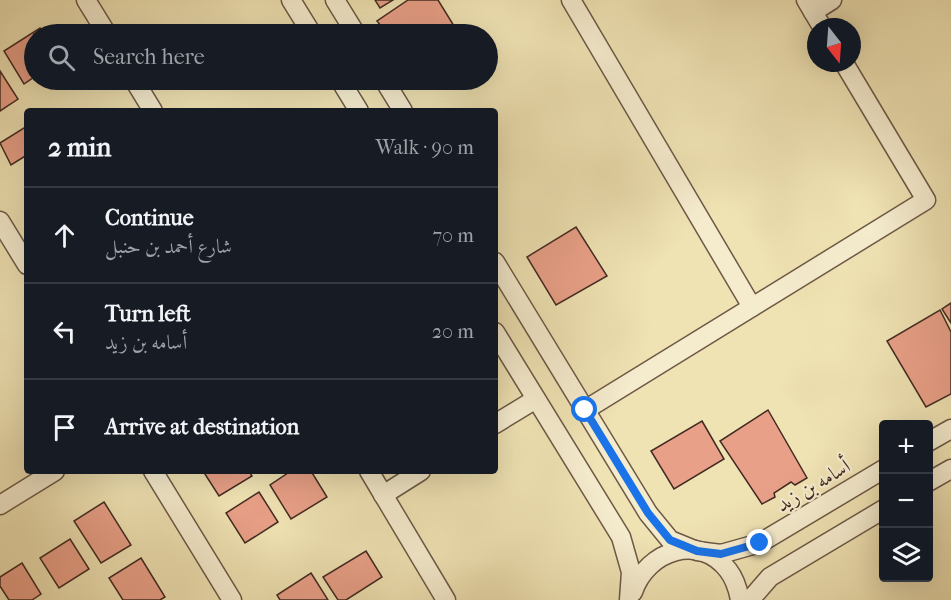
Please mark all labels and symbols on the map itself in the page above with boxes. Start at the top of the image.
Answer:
north arrow [807,18,861,72]
route start [571,396,597,422]
street label: أسامه بن زيد [771,452,855,516]
route end [746,529,772,555]

